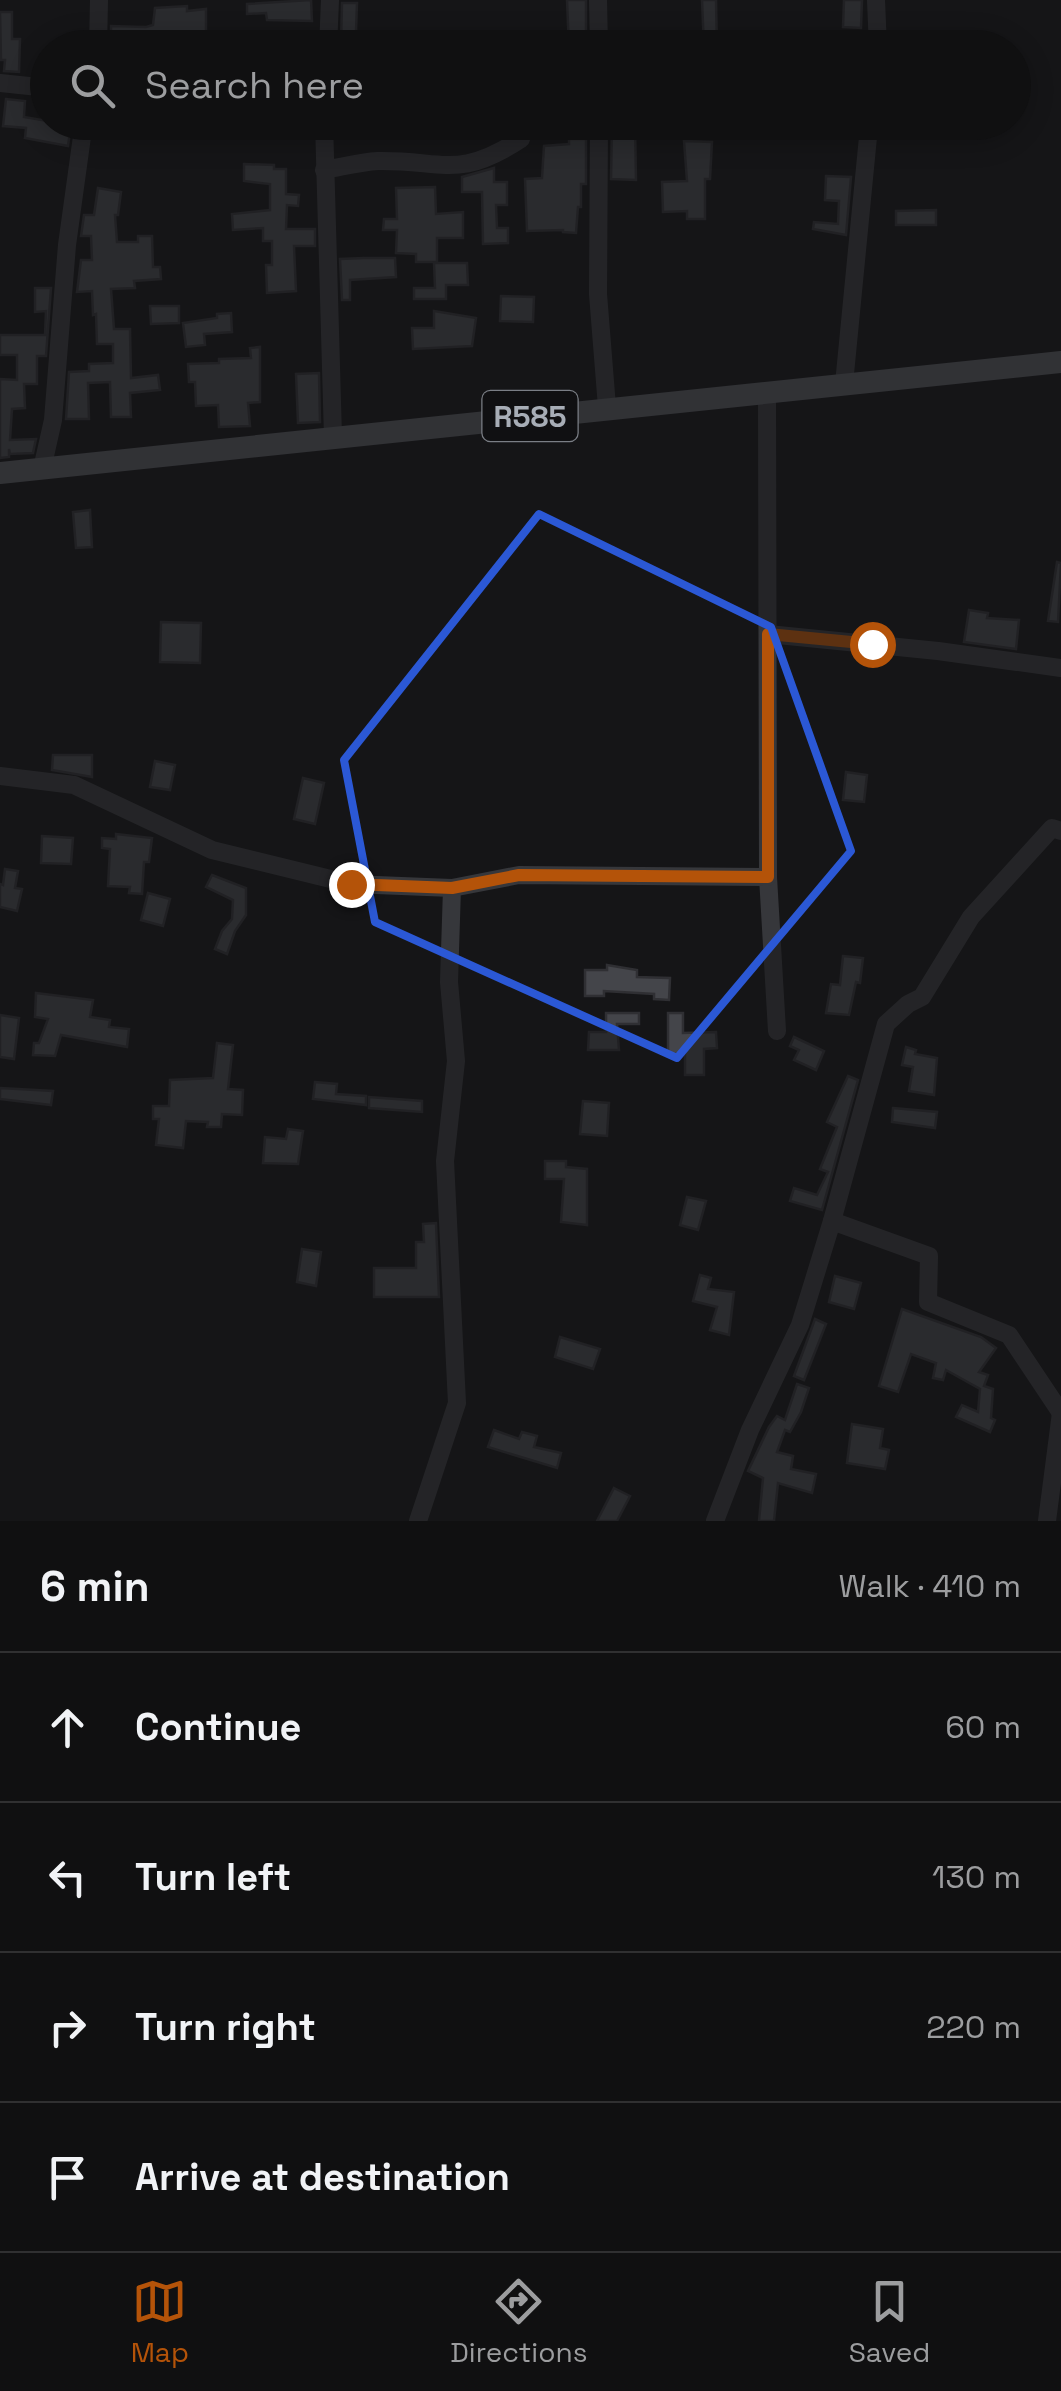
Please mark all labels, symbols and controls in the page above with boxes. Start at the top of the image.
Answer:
search box [30,30,1031,140]
icon: search [65,58,120,113]
text: Search here [145,61,364,109]
road number: R585 [482,391,578,441]
route start [850,622,896,668]
route end [329,862,375,908]
text: 6 min [40,1560,150,1613]
text: Walk · 410 m [839,1566,1021,1606]
icon: ahead [40,1700,95,1755]
text: Continue [135,1703,301,1751]
text: 60 m [945,1707,1021,1747]
icon: left [40,1850,95,1905]
text: Turn left [135,1853,291,1901]
text: 130 m [932,1857,1021,1897]
icon: right [40,2000,95,2055]
text: Turn right [135,2003,316,2051]
text: 220 m [926,2007,1021,2047]
icon: arrive [40,2150,95,2205]
text: Arrive at destination [135,2153,510,2201]
tab: Map [131,2274,189,2370]
tab: Directions [450,2274,587,2370]
tab: Saved [849,2274,930,2370]

